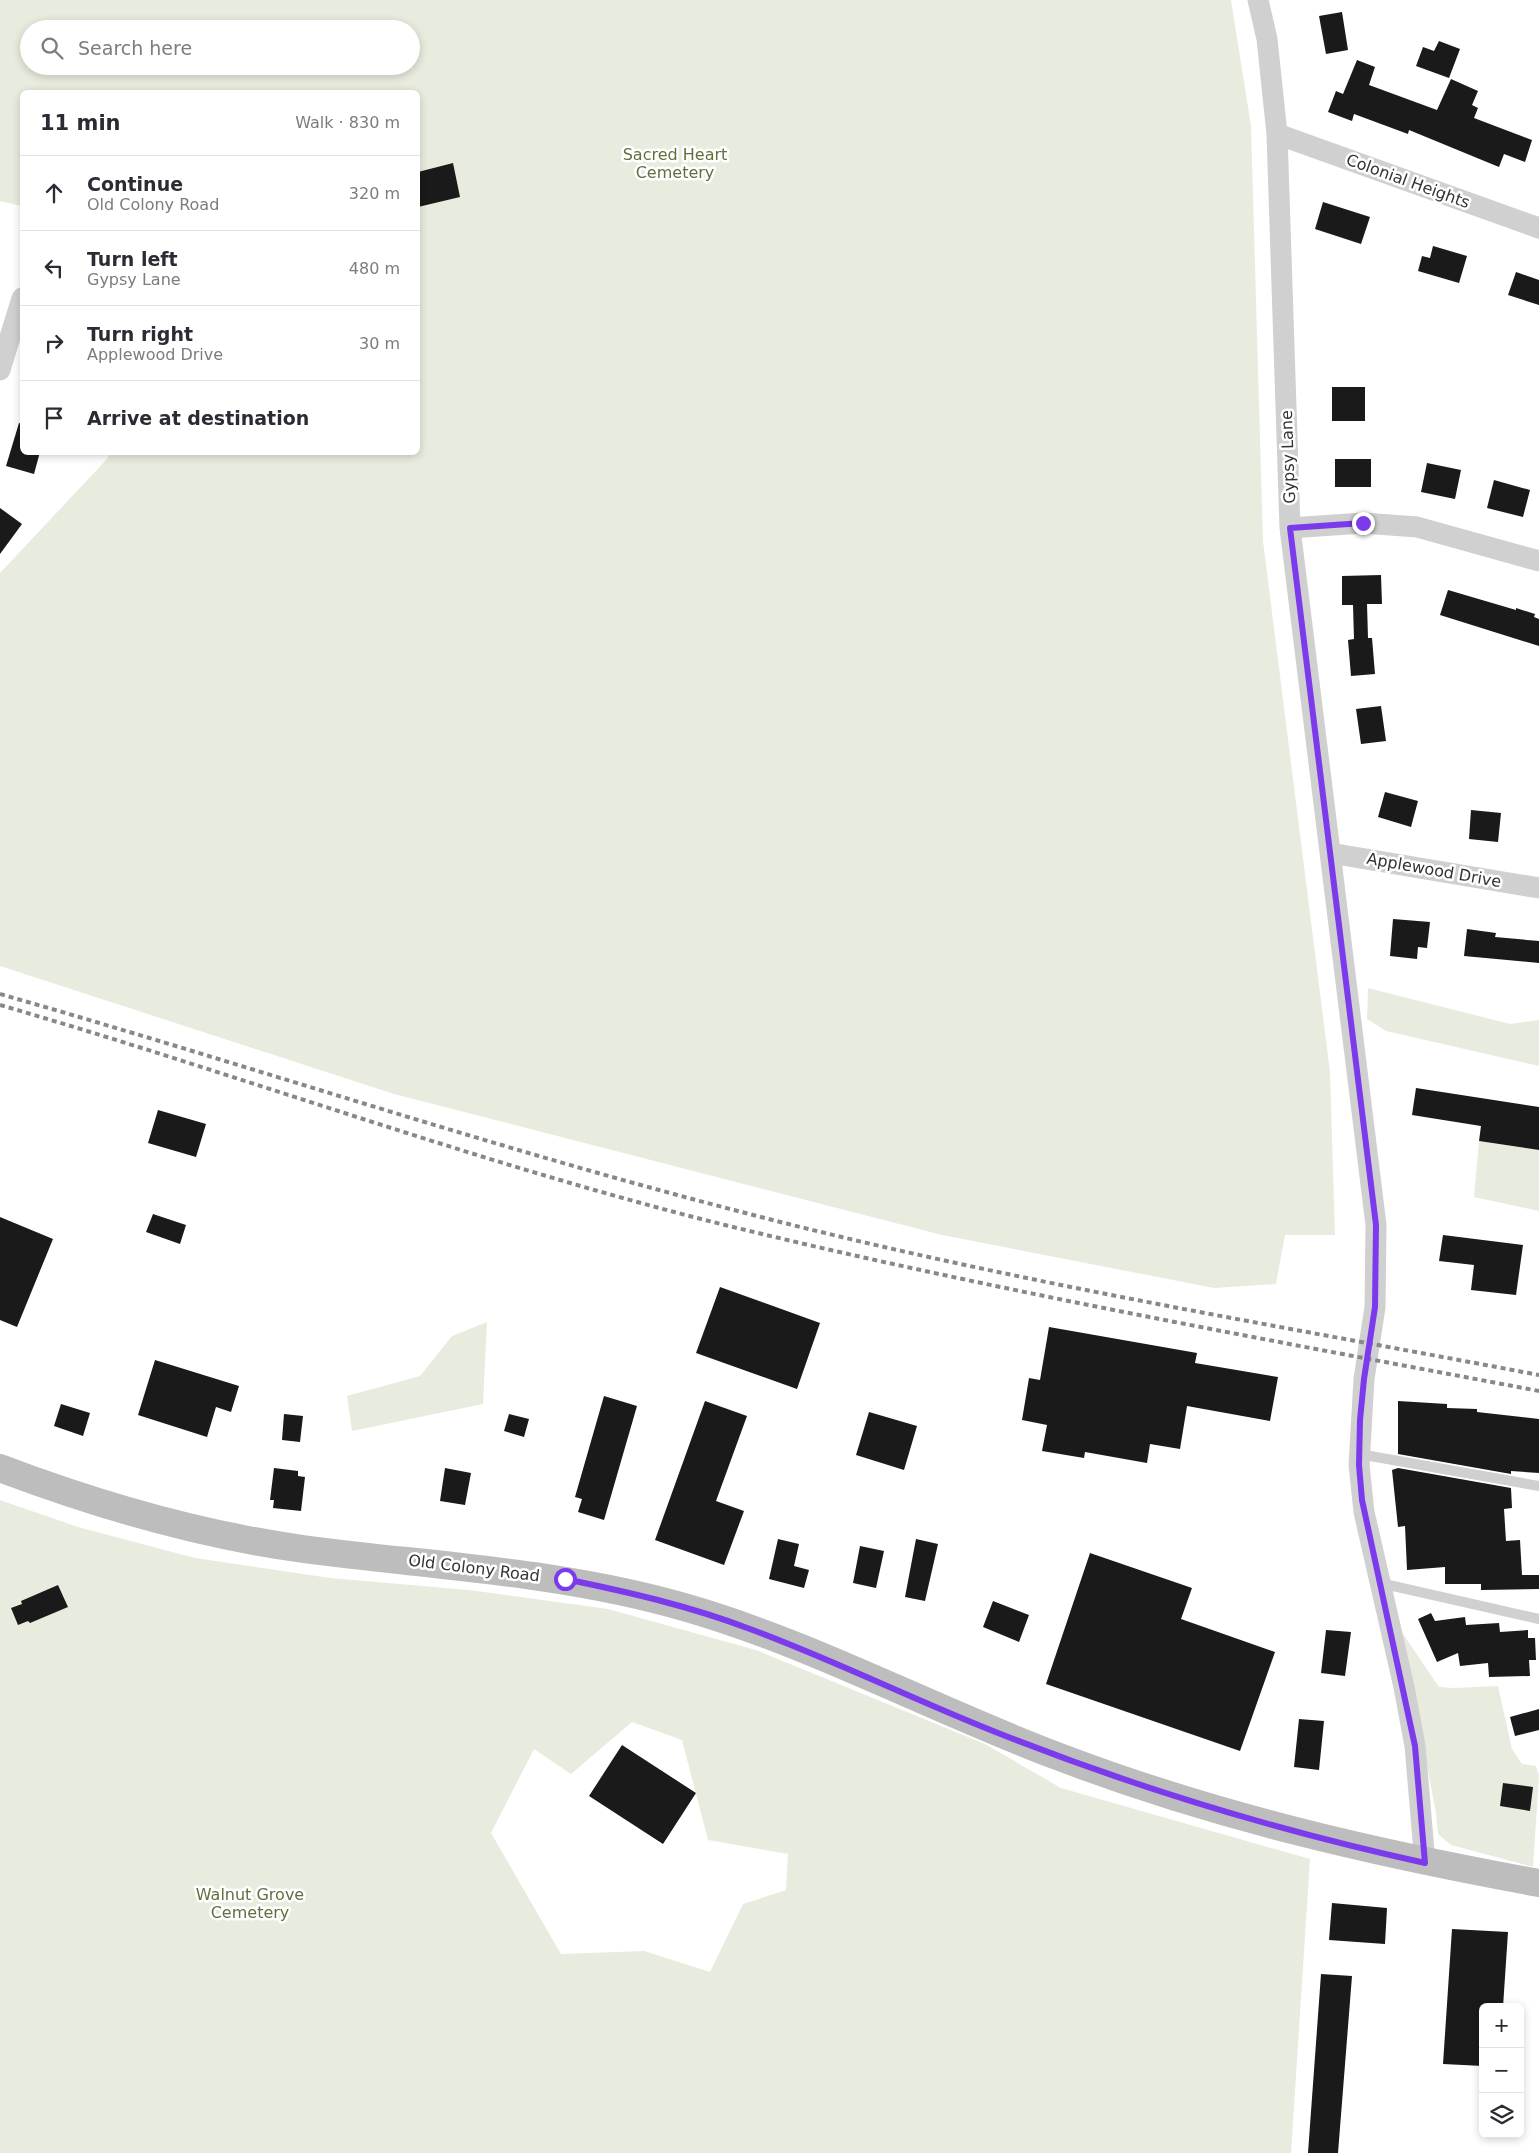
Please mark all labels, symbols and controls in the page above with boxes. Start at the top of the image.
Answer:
search box [20,20,420,75]
icon: search [38,34,66,62]
text: Search here [78,37,192,59]
text: 11 min [40,111,121,135]
text: Walk · 830 m [295,113,400,132]
park label: Sacred Heart Cemetery [623,145,727,182]
street label: Colonial Heights [1344,150,1472,212]
text: Continue [87,173,183,195]
icon: ahead [40,179,68,207]
text: 320 m [349,184,400,203]
text: Old Colony Road [87,195,219,214]
text: Turn left [87,248,178,270]
icon: left [40,254,68,282]
text: 480 m [349,259,400,278]
text: Gypsy Lane [87,270,181,289]
text: Turn right [87,323,193,345]
icon: right [40,329,68,357]
text: 30 m [359,334,400,353]
text: Applewood Drive [87,345,223,364]
icon: arrive [40,404,68,432]
text: Arrive at destination [87,407,309,429]
street label: Gypsy Lane [1277,410,1299,504]
route end [1352,512,1375,535]
street label: Applewood Drive [1365,849,1503,891]
street label: Old Colony Road [407,1551,541,1585]
route start [554,1568,577,1591]
park label: Walnut Grove Cemetery [196,1885,304,1922]
map controls [1479,2003,1524,2138]
button: + [1479,2003,1524,2048]
button: − [1479,2048,1524,2093]
button: layers [1479,2093,1524,2138]

